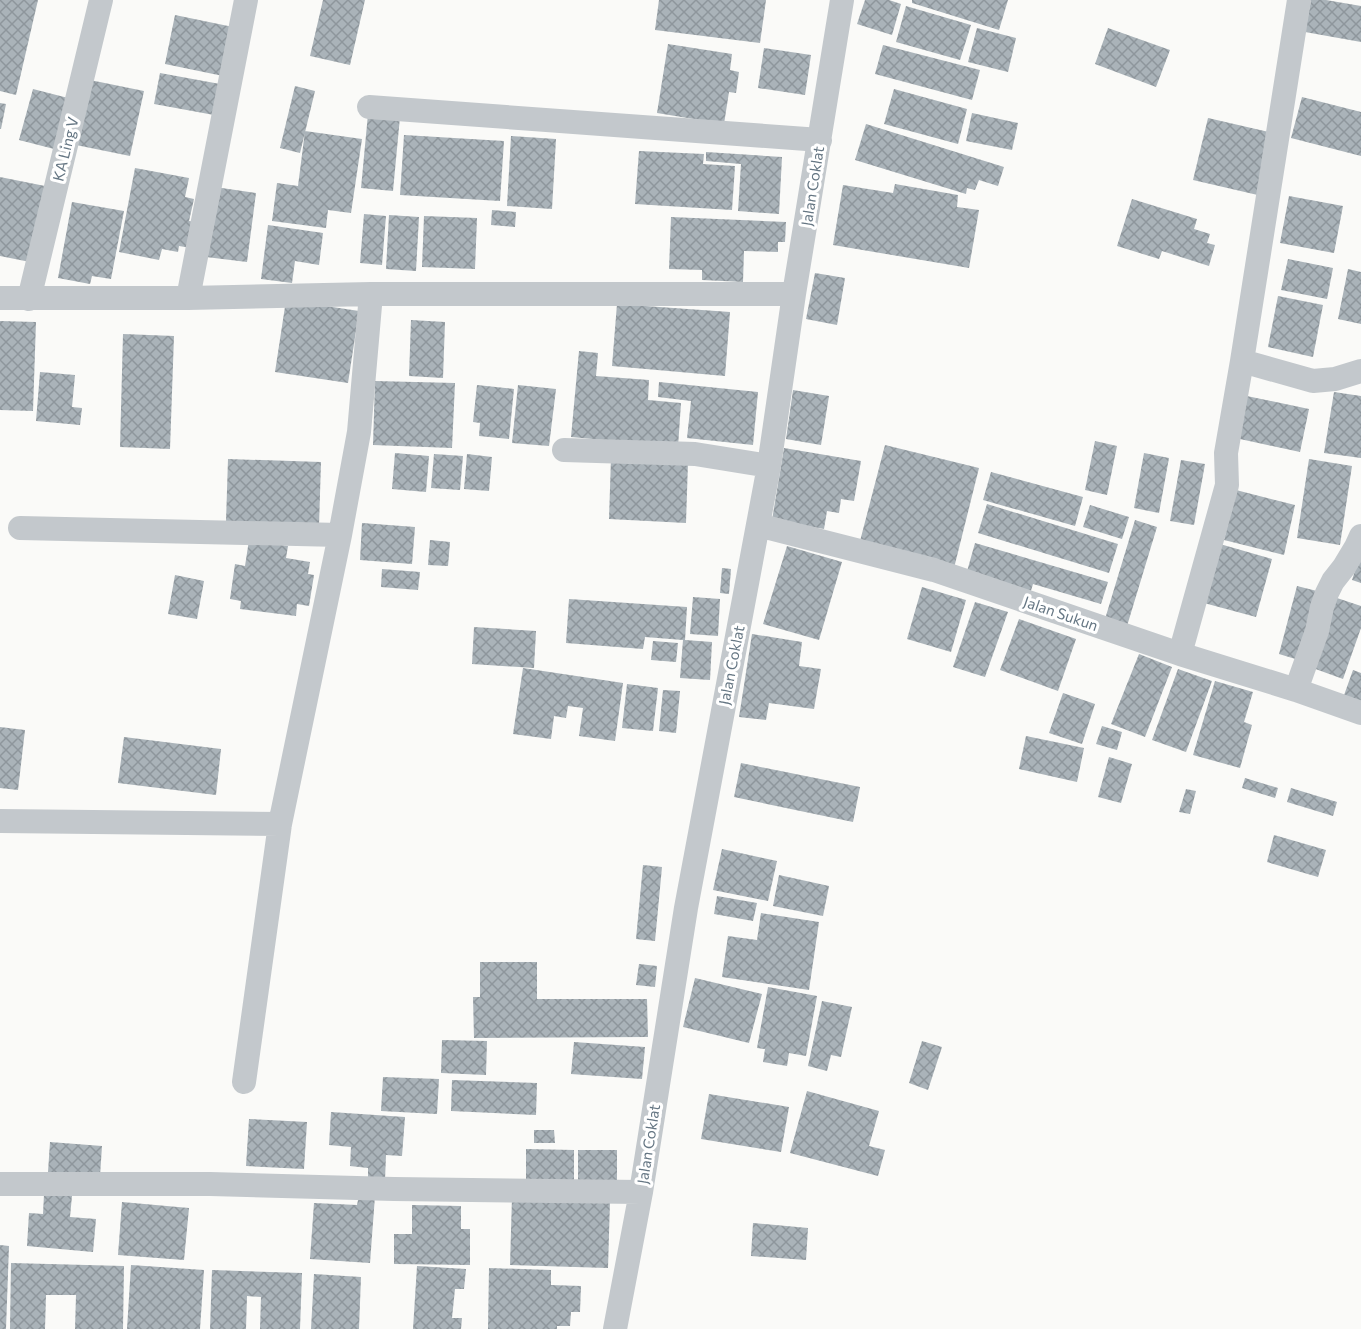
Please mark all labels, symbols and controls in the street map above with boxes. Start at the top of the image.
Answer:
street label: KA Ling V [48,115,82,183]
street label: Jalan Coklat [797,145,827,227]
street label: Jalan Sukun [1021,592,1101,634]
street label: Jalan Coklat [714,624,748,706]
street label: Jalan Coklat [633,1103,663,1185]

